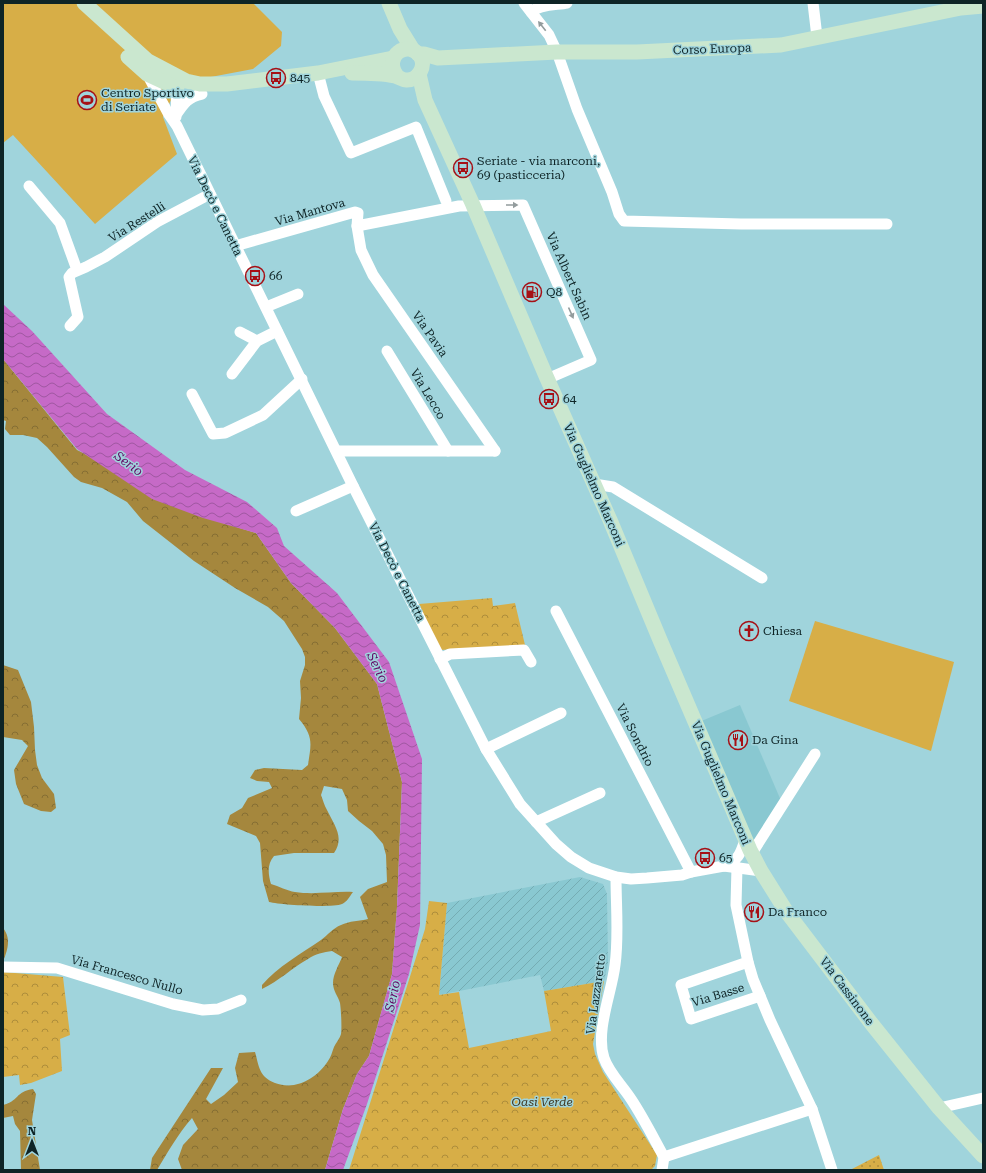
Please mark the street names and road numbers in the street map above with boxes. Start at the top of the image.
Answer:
street label: Corso Europa [673,41,752,57]
street label: Via Decò e Canetta [185,154,245,259]
street label: Via Mantova [273,195,347,229]
street label: Via Restelli [106,199,168,245]
street label: Via Albert Sabin [543,230,595,322]
street label: Via Pavia [409,308,451,360]
street label: Via Lecco [407,366,449,422]
street label: Via Guglielmo Marconi [561,421,628,549]
street label: Via Decò e Canetta [366,520,428,624]
street label: Via Sondrio [613,701,657,769]
street label: Via Guglielmo Marconi [689,719,753,847]
street label: Via Francesco Nullo [69,952,185,998]
street label: Via Lazzaretto [583,953,609,1035]
street label: Via Cassinone [817,954,877,1028]
street label: Via Basse [690,980,746,1010]

